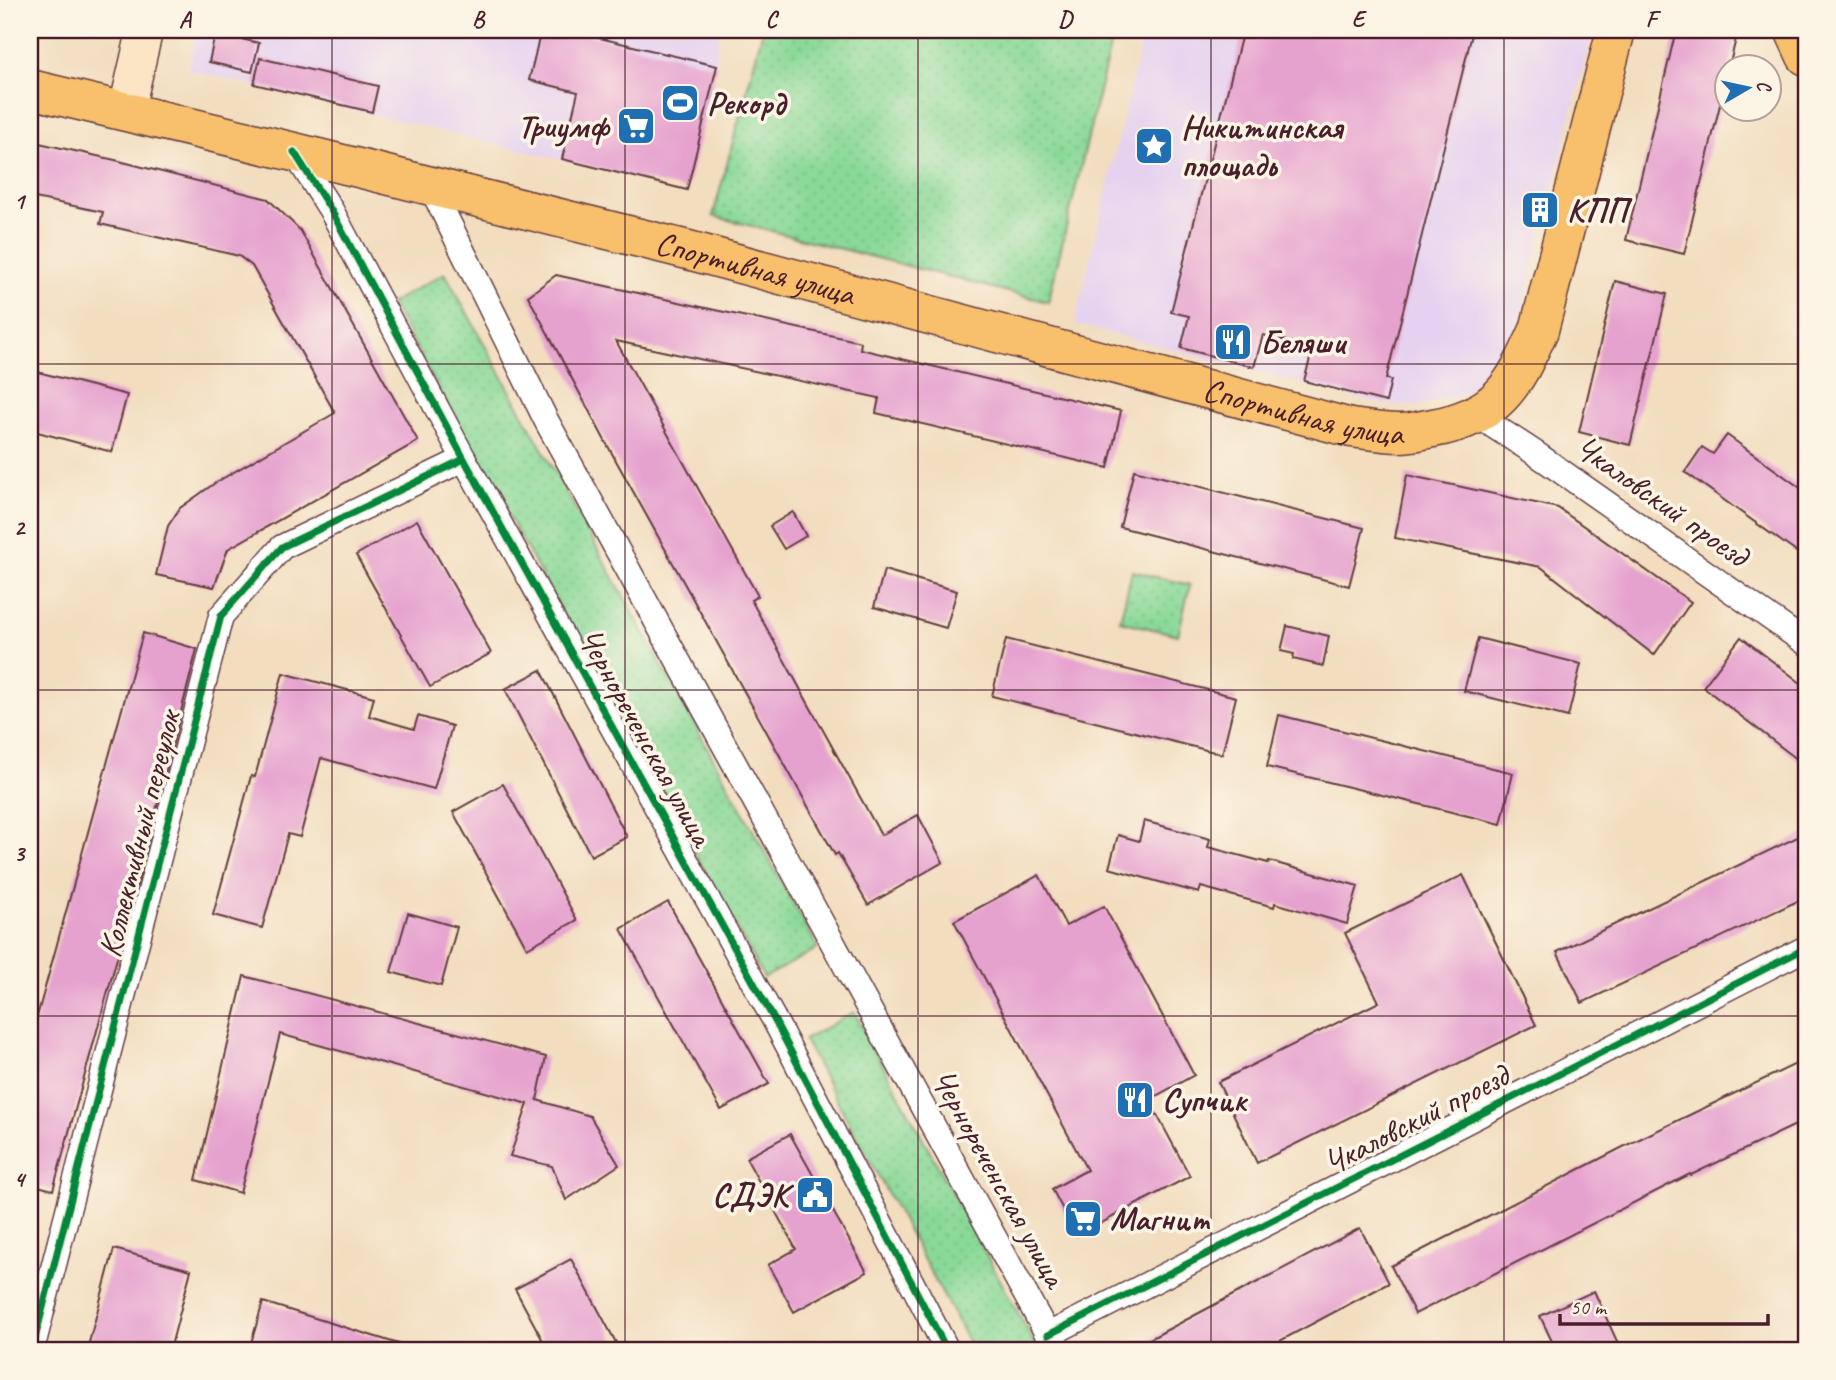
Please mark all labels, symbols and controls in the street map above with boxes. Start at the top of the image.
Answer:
text: A [179,5,193,34]
text: B [472,5,486,34]
text: C [766,5,780,34]
text: D [1058,5,1074,34]
text: E [1352,5,1368,34]
text: F [1646,5,1662,34]
north arrow [1714,52,1784,122]
text: С [1751,79,1777,95]
sports icon: Рекорд [659,82,701,124]
place label: Рекорд [707,82,788,124]
place label: Триумф [518,105,611,147]
supermarket icon: Триумф [615,105,657,147]
place label: Никитинская площадь [1181,106,1345,186]
place icon: Никитинская площадь [1133,125,1175,167]
text: 1 [14,187,27,216]
building icon: КПП [1519,189,1561,231]
place label: КПП [1567,189,1633,231]
street label: Спортивная улица [651,222,862,315]
restaurant icon: Беляши [1212,321,1254,363]
place label: Беляши [1260,321,1348,363]
street label: Спортивная улица [1199,368,1406,454]
street label: Чкаловский проезд [1567,426,1759,578]
text: 2 [14,513,27,542]
street label: Чернореченская улица [569,621,724,855]
street label: Коллективный переулок [88,704,191,962]
text: 3 [14,839,27,868]
street label: Чкаловский проезд [1317,1053,1518,1184]
street label: Чернореченская улица [922,1062,1077,1296]
restaurant icon: Супчик [1114,1079,1156,1121]
place label: Супчик [1162,1079,1249,1121]
text: 4 [14,1165,27,1194]
place label: СДЭК [712,1174,794,1216]
public building icon: СДЭК [794,1174,836,1216]
supermarket icon: Магнит [1062,1198,1104,1240]
place label: Магнит [1110,1198,1211,1240]
scale bar [1560,1282,1768,1326]
text: 50 m [1570,1294,1608,1320]

